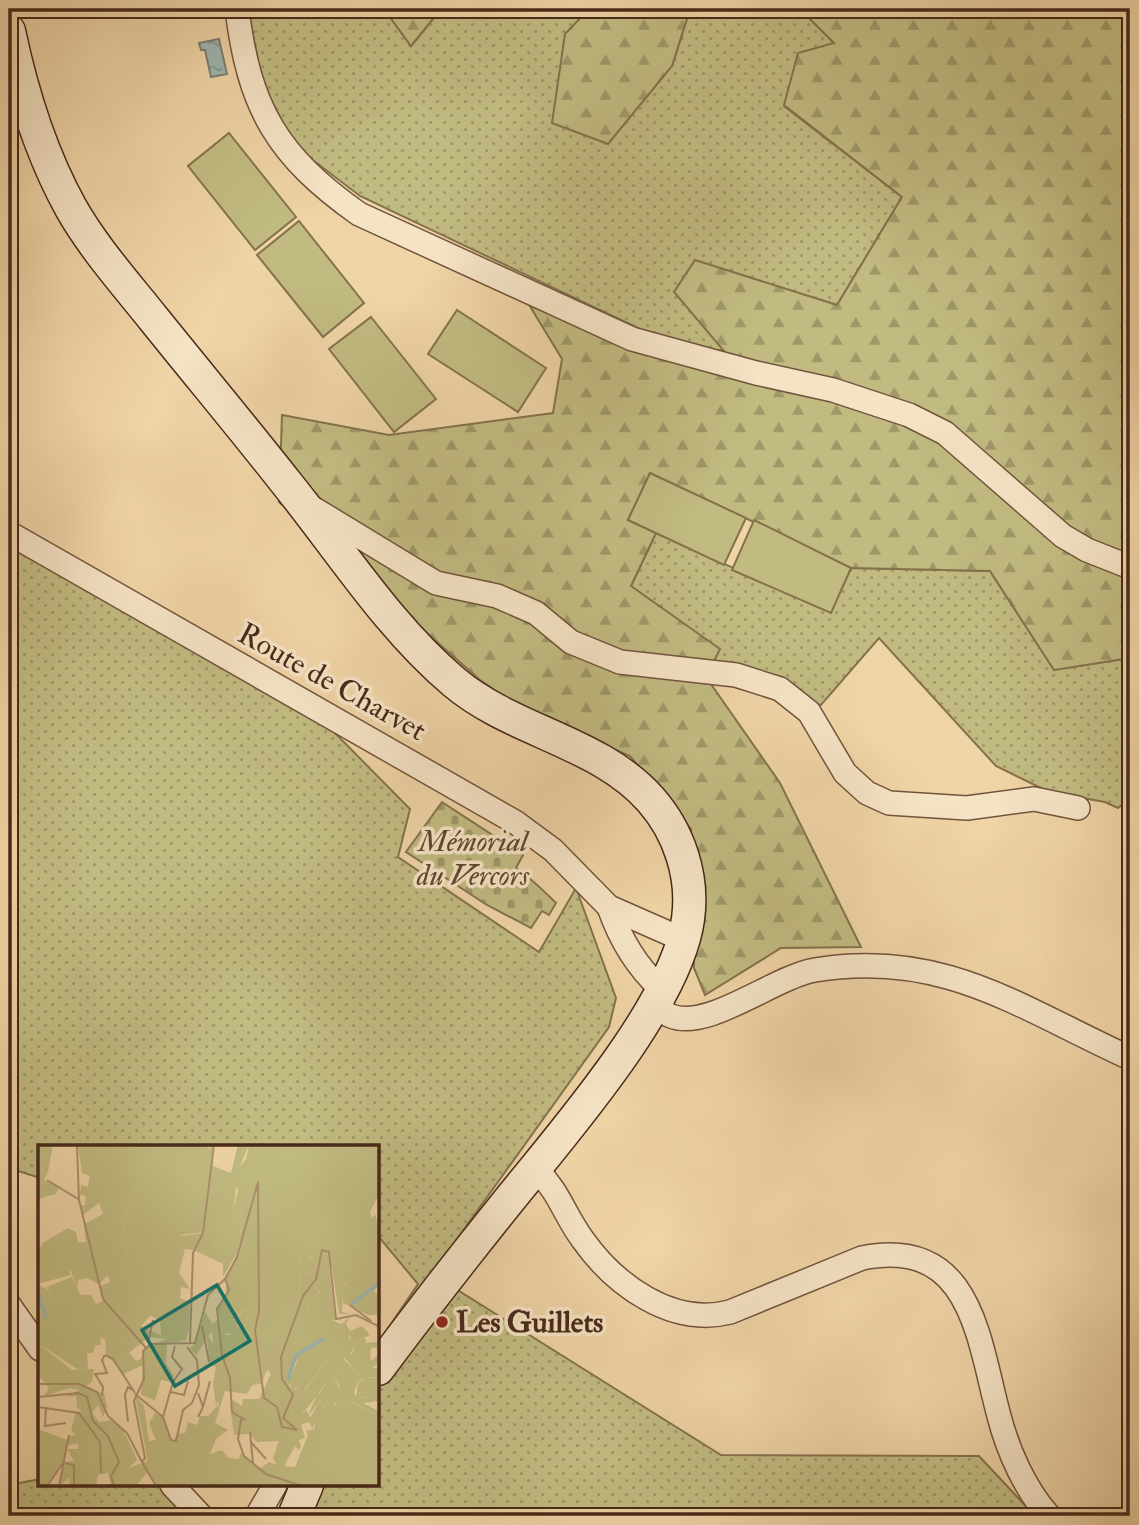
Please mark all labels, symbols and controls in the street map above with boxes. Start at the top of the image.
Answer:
street label: Route de Charvet [231,615,433,749]
park label: Mémorial du Vercors [416,823,531,894]
inset map [38,1145,380,1486]
place label: Les Guillets [456,1304,603,1341]
marker: Les Guillets [434,1314,450,1330]

